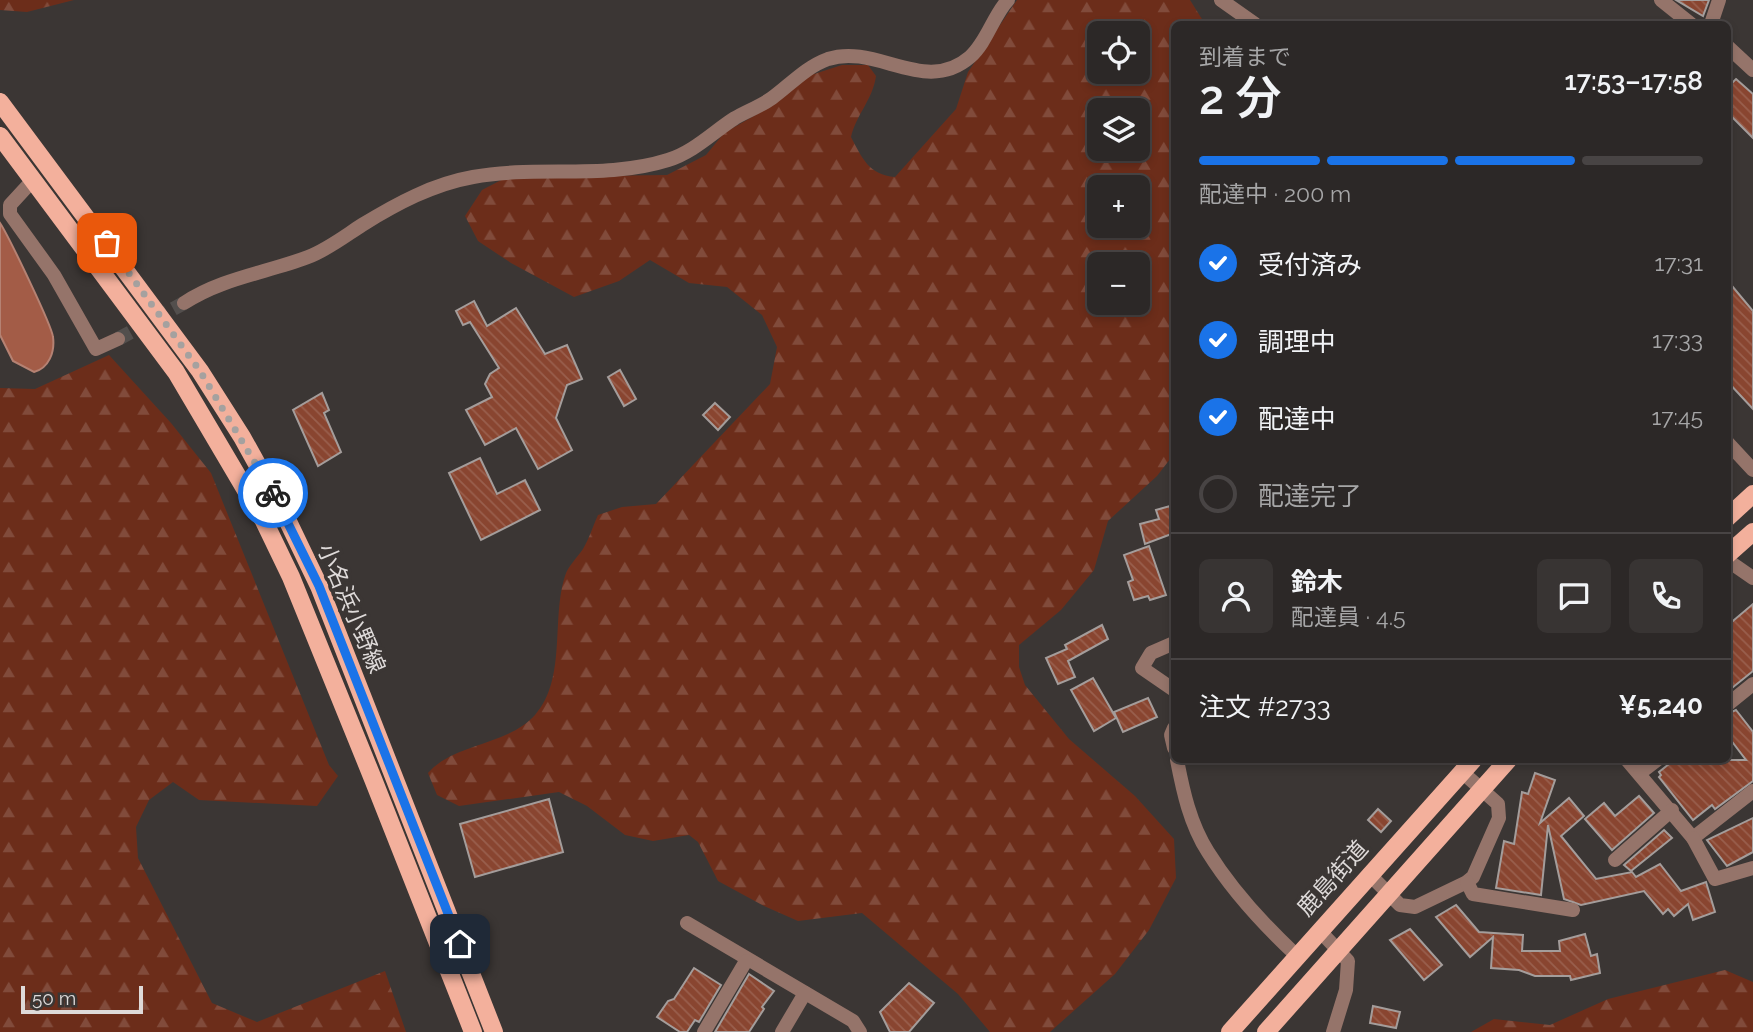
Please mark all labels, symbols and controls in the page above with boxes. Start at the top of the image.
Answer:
map controls [1087,21,1150,315]
button: locate [1087,21,1150,84]
text: 到着まで [1199,43,1291,70]
text: 17:53–17:58 [1564,66,1703,96]
text: 2 分 [1199,71,1282,125]
button: layers [1087,98,1150,161]
button: + [1087,175,1150,238]
text: 配達中 · 200 m [1199,180,1351,207]
pin [77,213,137,273]
icon: bag [88,224,126,262]
icon: check [1199,244,1237,282]
text: 17:31 [1655,249,1703,276]
text: 受付済み [1258,250,1362,280]
button: − [1087,252,1150,315]
icon: check [1199,321,1237,359]
text: 17:33 [1652,326,1703,353]
text: 調理中 [1258,327,1336,357]
icon: check [1199,398,1237,436]
text: 17:45 [1652,403,1703,430]
text: 配達中 [1258,404,1336,434]
courier [238,458,308,528]
icon: bike [254,474,292,512]
text: 配達完了 [1258,481,1362,511]
street label: 小名浜小野線 [313,539,391,677]
button: person [1199,559,1273,633]
button: chat [1537,559,1611,633]
button: phone [1629,559,1703,633]
text: 鈴木 [1291,567,1343,597]
text: 配達員 · 4.5 [1291,603,1406,630]
text: ¥5,240 [1619,690,1703,720]
text: 注文 #2733 [1199,692,1331,722]
street label: 鹿島街道 [1291,835,1373,921]
pin [430,914,490,974]
icon: home [441,925,479,963]
scale bar [21,983,144,1015]
text: 50 m [32,987,76,1009]

